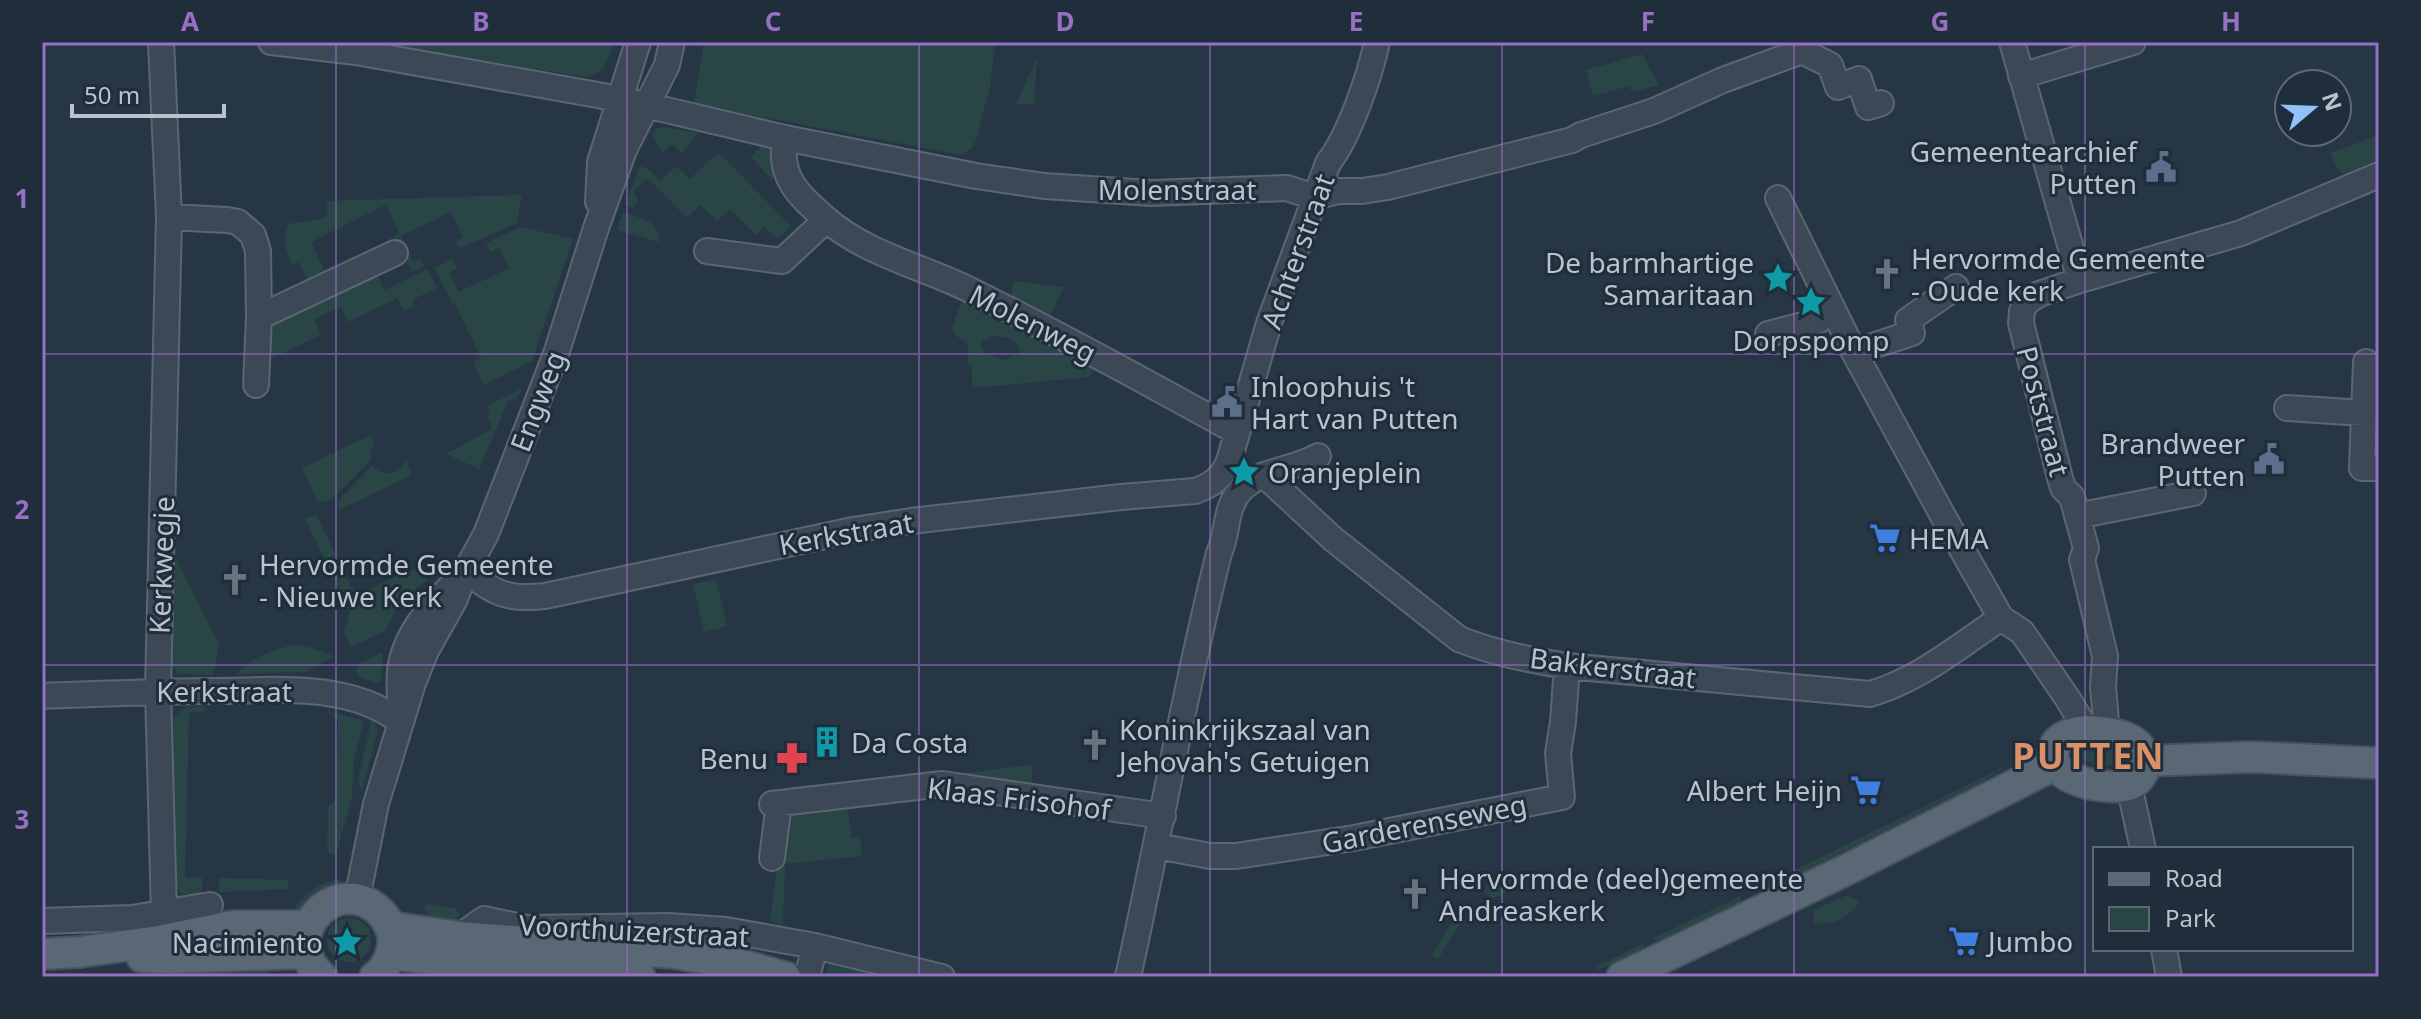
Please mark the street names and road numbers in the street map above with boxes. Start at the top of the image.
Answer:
street label: Achterstraat [1251,168,1343,334]
street label: Molenstraat [1098,170,1256,208]
street label: Molenweg [963,275,1103,371]
street label: Poststraat [2008,342,2080,480]
street label: Engweg [500,345,574,457]
street label: Kerkwegje [140,496,182,634]
street label: Kerkstraat [776,503,916,563]
street label: Bakkerstraat [1528,638,1698,696]
street label: Kerkstraat [156,672,292,710]
street label: Klaas Frisohof [925,768,1114,828]
street label: Garderenseweg [1318,785,1530,861]
street label: Voorthuizerstraat [518,905,750,955]

